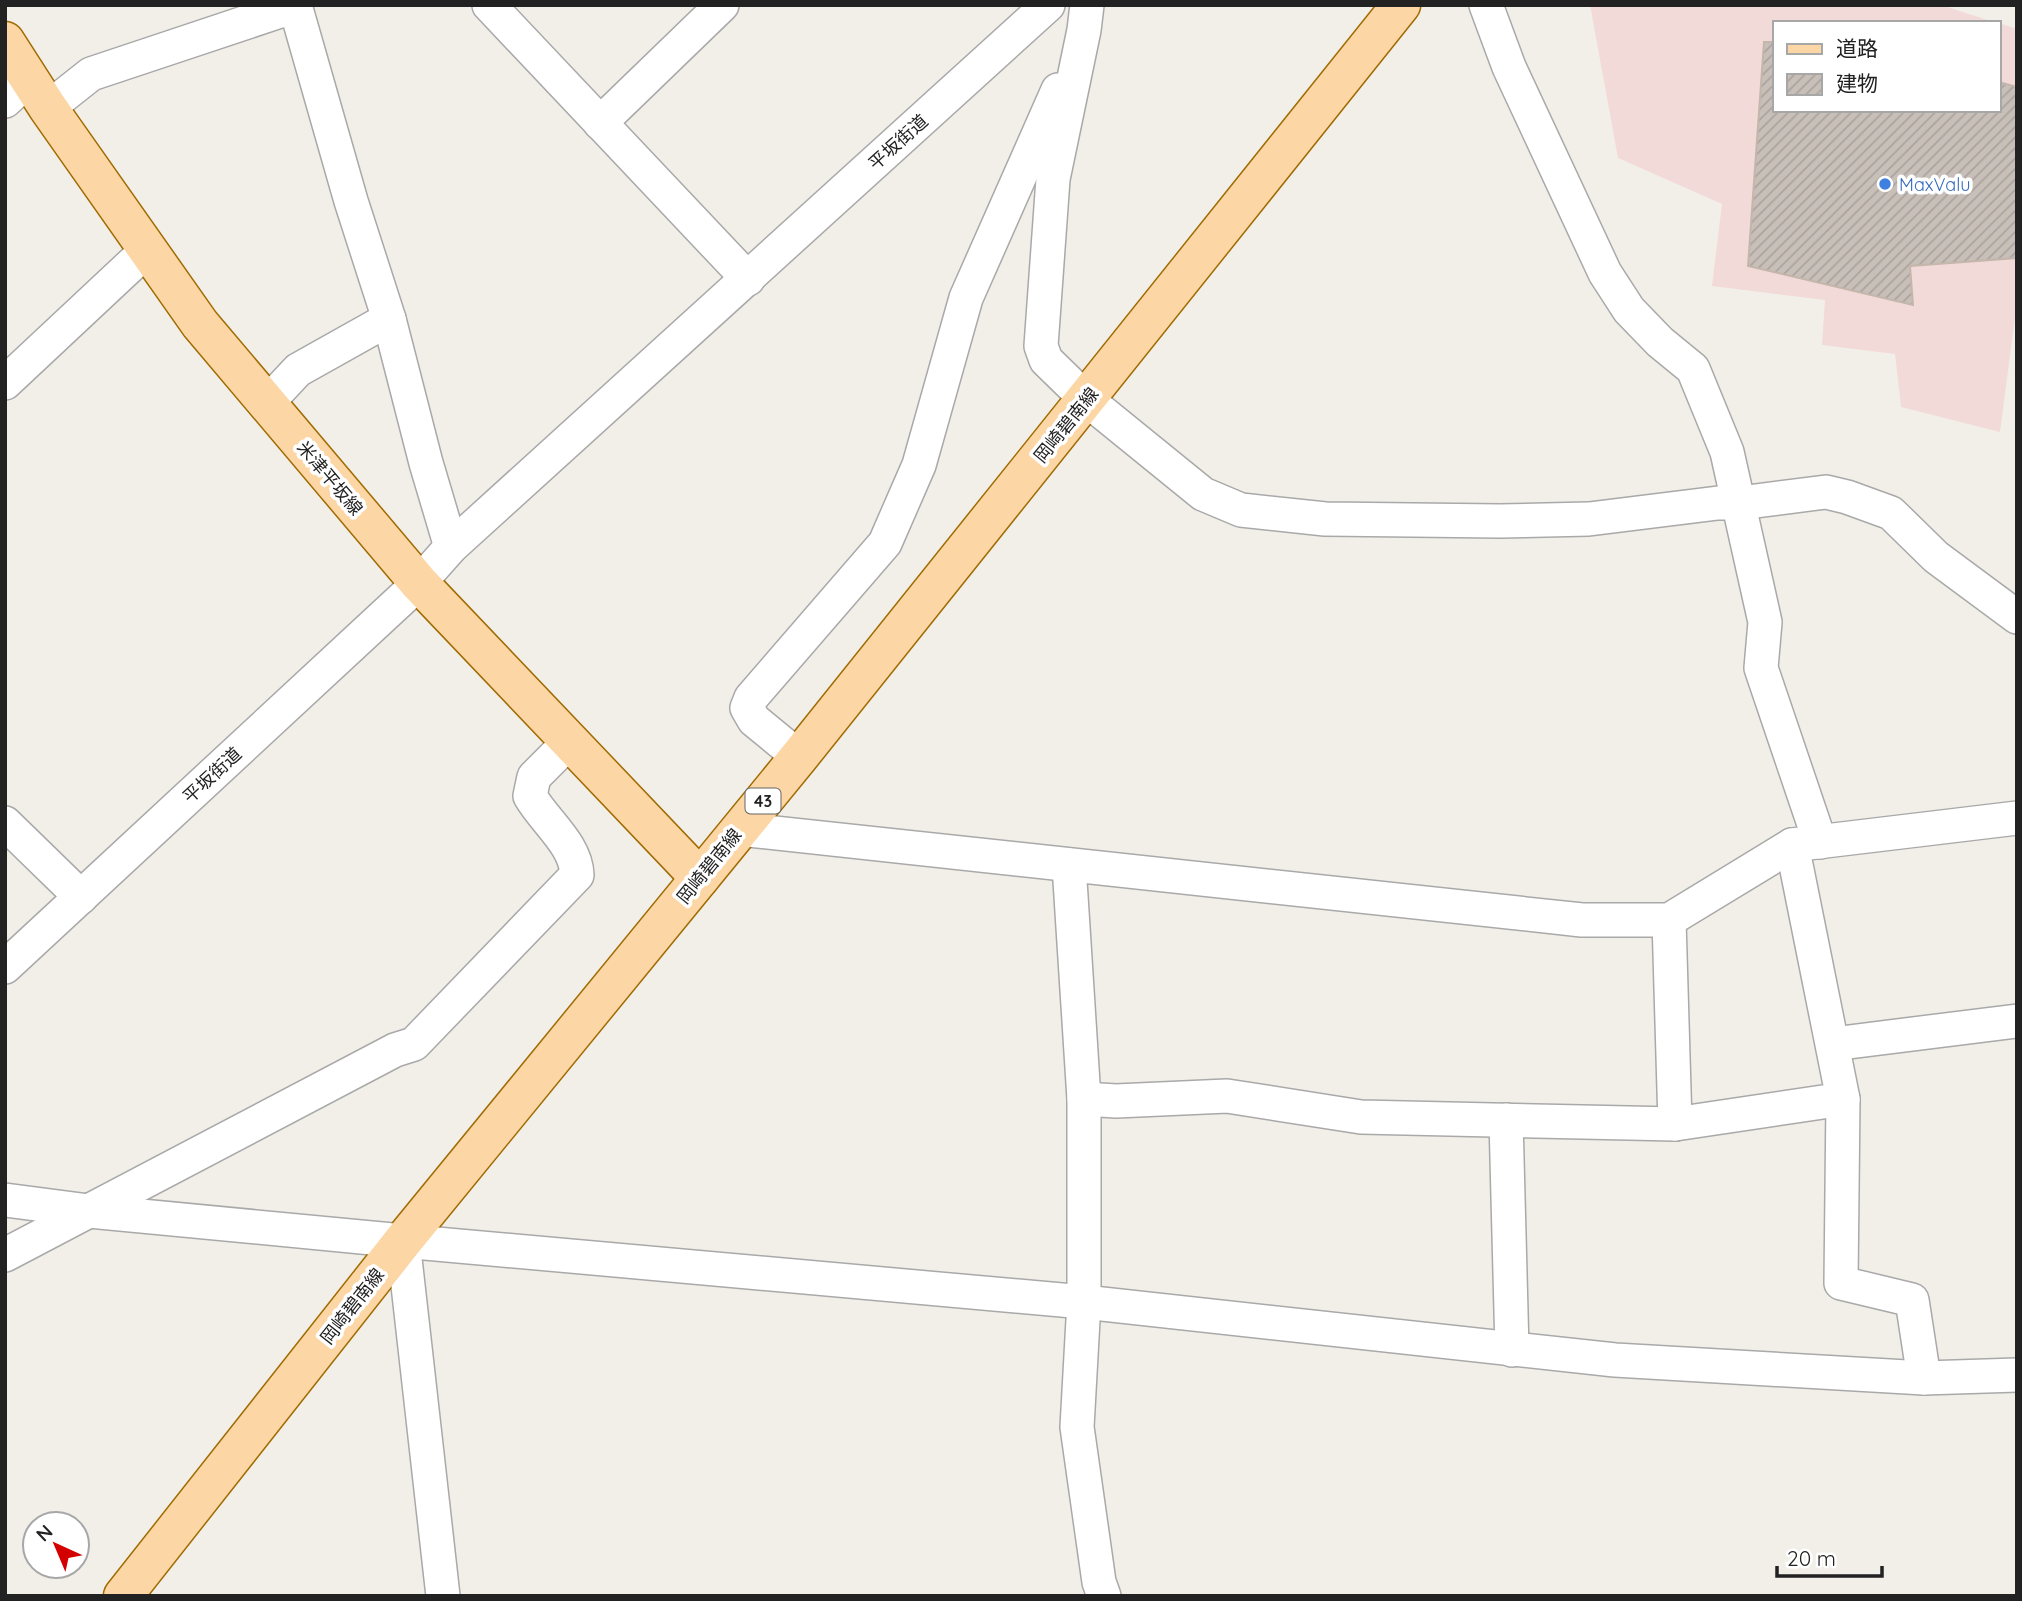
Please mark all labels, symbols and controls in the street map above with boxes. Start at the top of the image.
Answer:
legend [1773,21,2001,112]
text: 道路 [1836,35,1878,61]
text: 建物 [1836,70,1878,96]
street label: 平坂街道 [864,109,932,175]
place label: MaxValu [1899,173,1970,196]
marker: MaxValu [1877,176,1893,192]
street label: 岡崎碧南線 [1029,383,1103,467]
street label: 米津平坂線 [292,436,368,520]
street label: 平坂街道 [178,742,246,808]
road number: 43 [746,788,780,814]
street label: 岡崎碧南線 [672,824,746,908]
street label: 岡崎碧南線 [315,1263,389,1349]
north arrow [21,1510,91,1580]
text: N [31,1519,58,1546]
scale bar [1777,1534,1882,1578]
text: 20 m [1787,1545,1836,1571]

